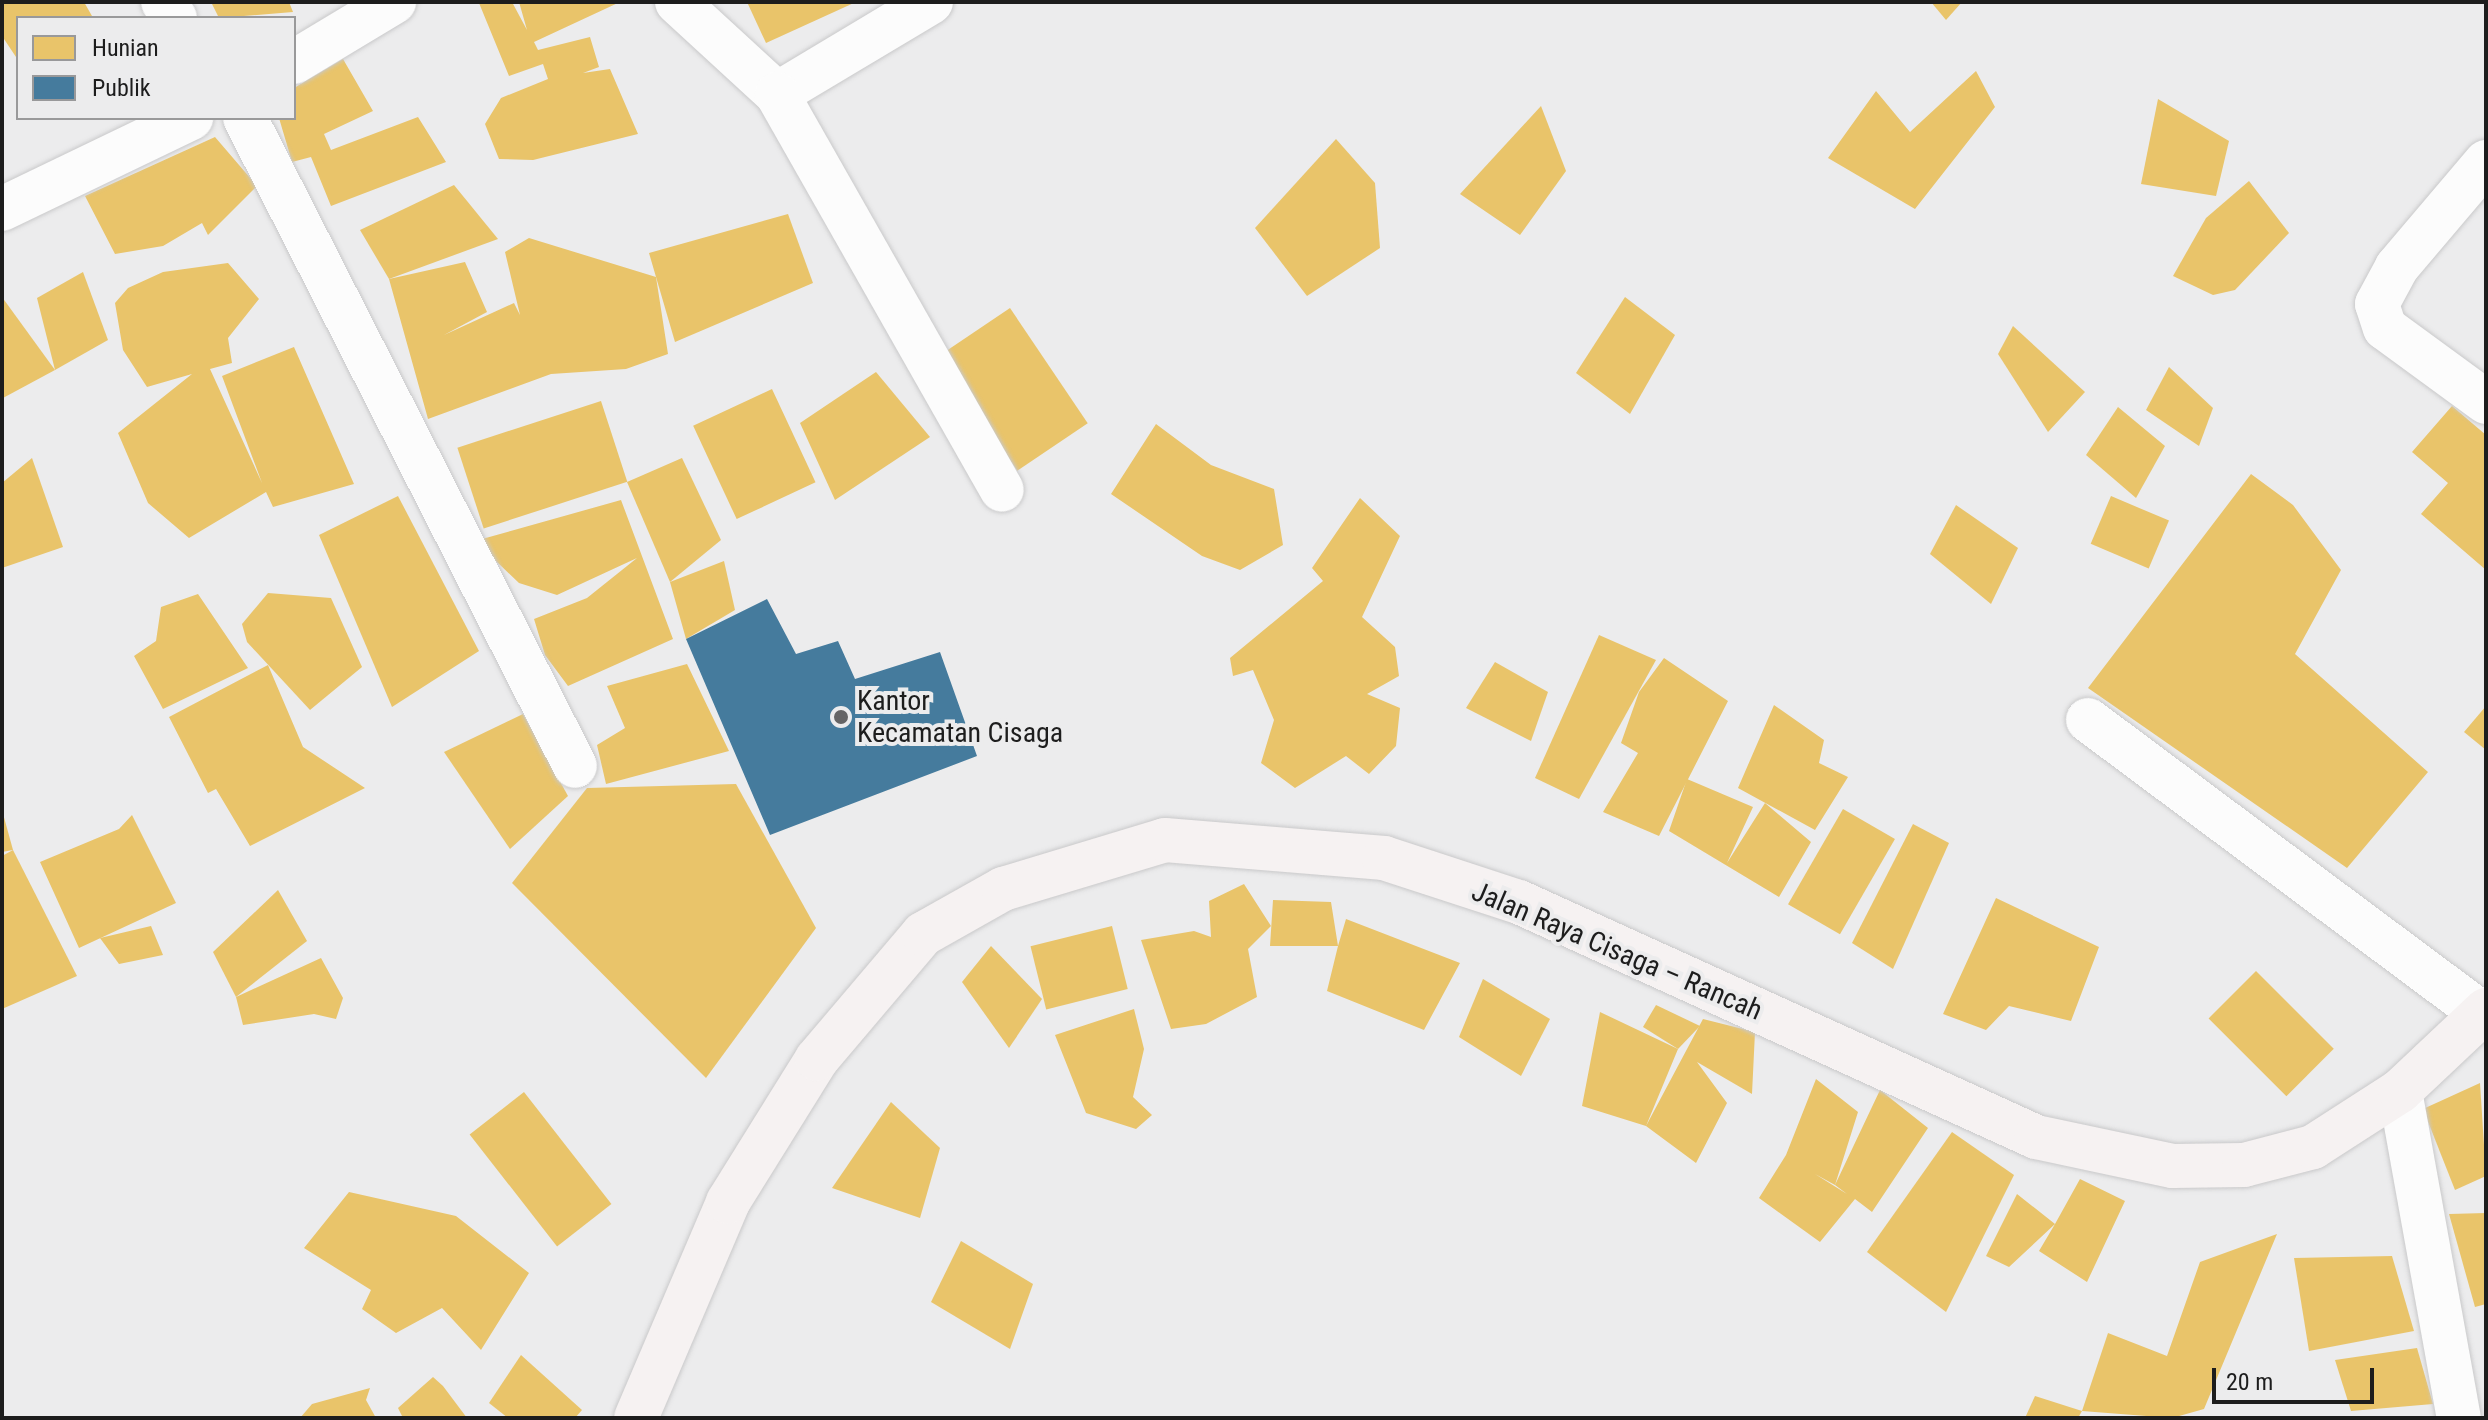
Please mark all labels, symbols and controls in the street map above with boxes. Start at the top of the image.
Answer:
legend [16,16,296,120]
text: Hunian [92,34,159,62]
text: Publik [92,74,151,102]
place label: Kantor Kecamatan Cisaga [857,684,1063,750]
marker: Kantor Kecamatan Cisaga [832,708,850,726]
street label: Jalan Raya Cisaga – Rancah [1467,875,1767,1027]
scale bar [2216,1352,2378,1402]
text: 20 m [2226,1368,2273,1396]

